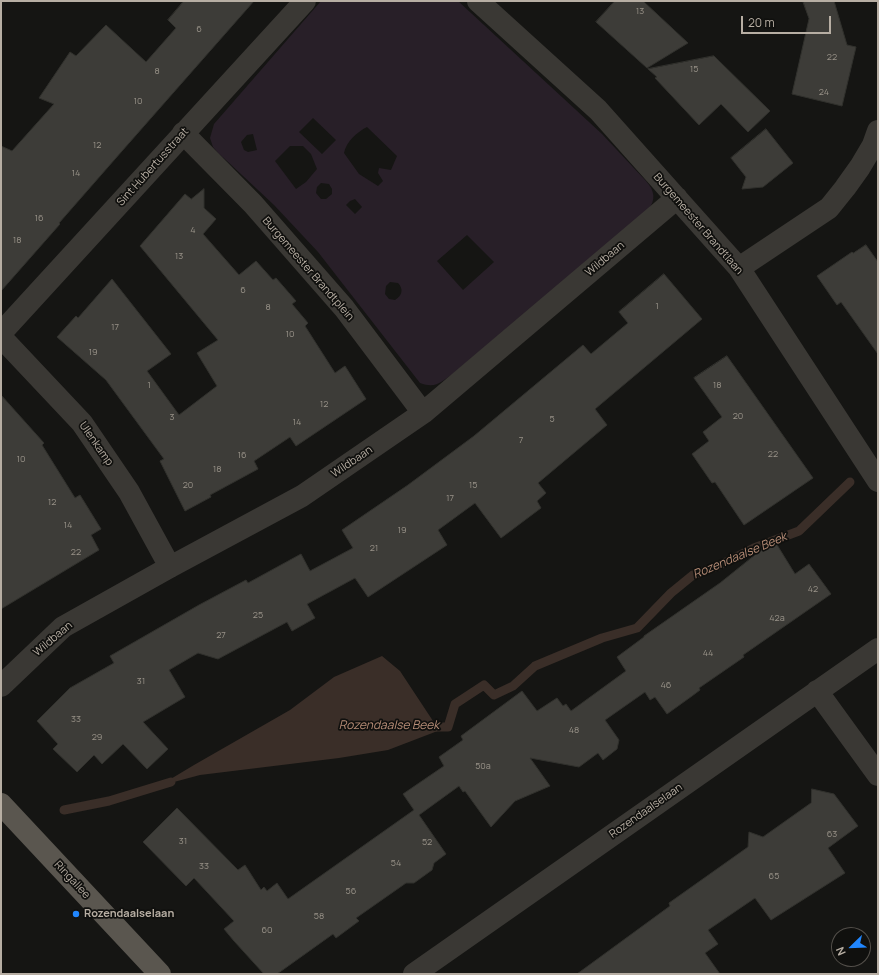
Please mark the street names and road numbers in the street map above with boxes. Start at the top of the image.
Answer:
street label: Sint Hubertusstraat [114,125,192,209]
street label: Burgemeester Brandtlaan [650,171,746,277]
street label: Burgemeester Brandtplein [259,214,357,324]
street label: Wildbaan [583,239,627,279]
street label: Ulenkamp [76,420,116,468]
street label: Wildbaan [329,443,375,481]
street label: Wildbaan [31,619,75,659]
street label: Rozendaalselaan [607,781,685,841]
street label: Ringallee [51,858,93,902]

